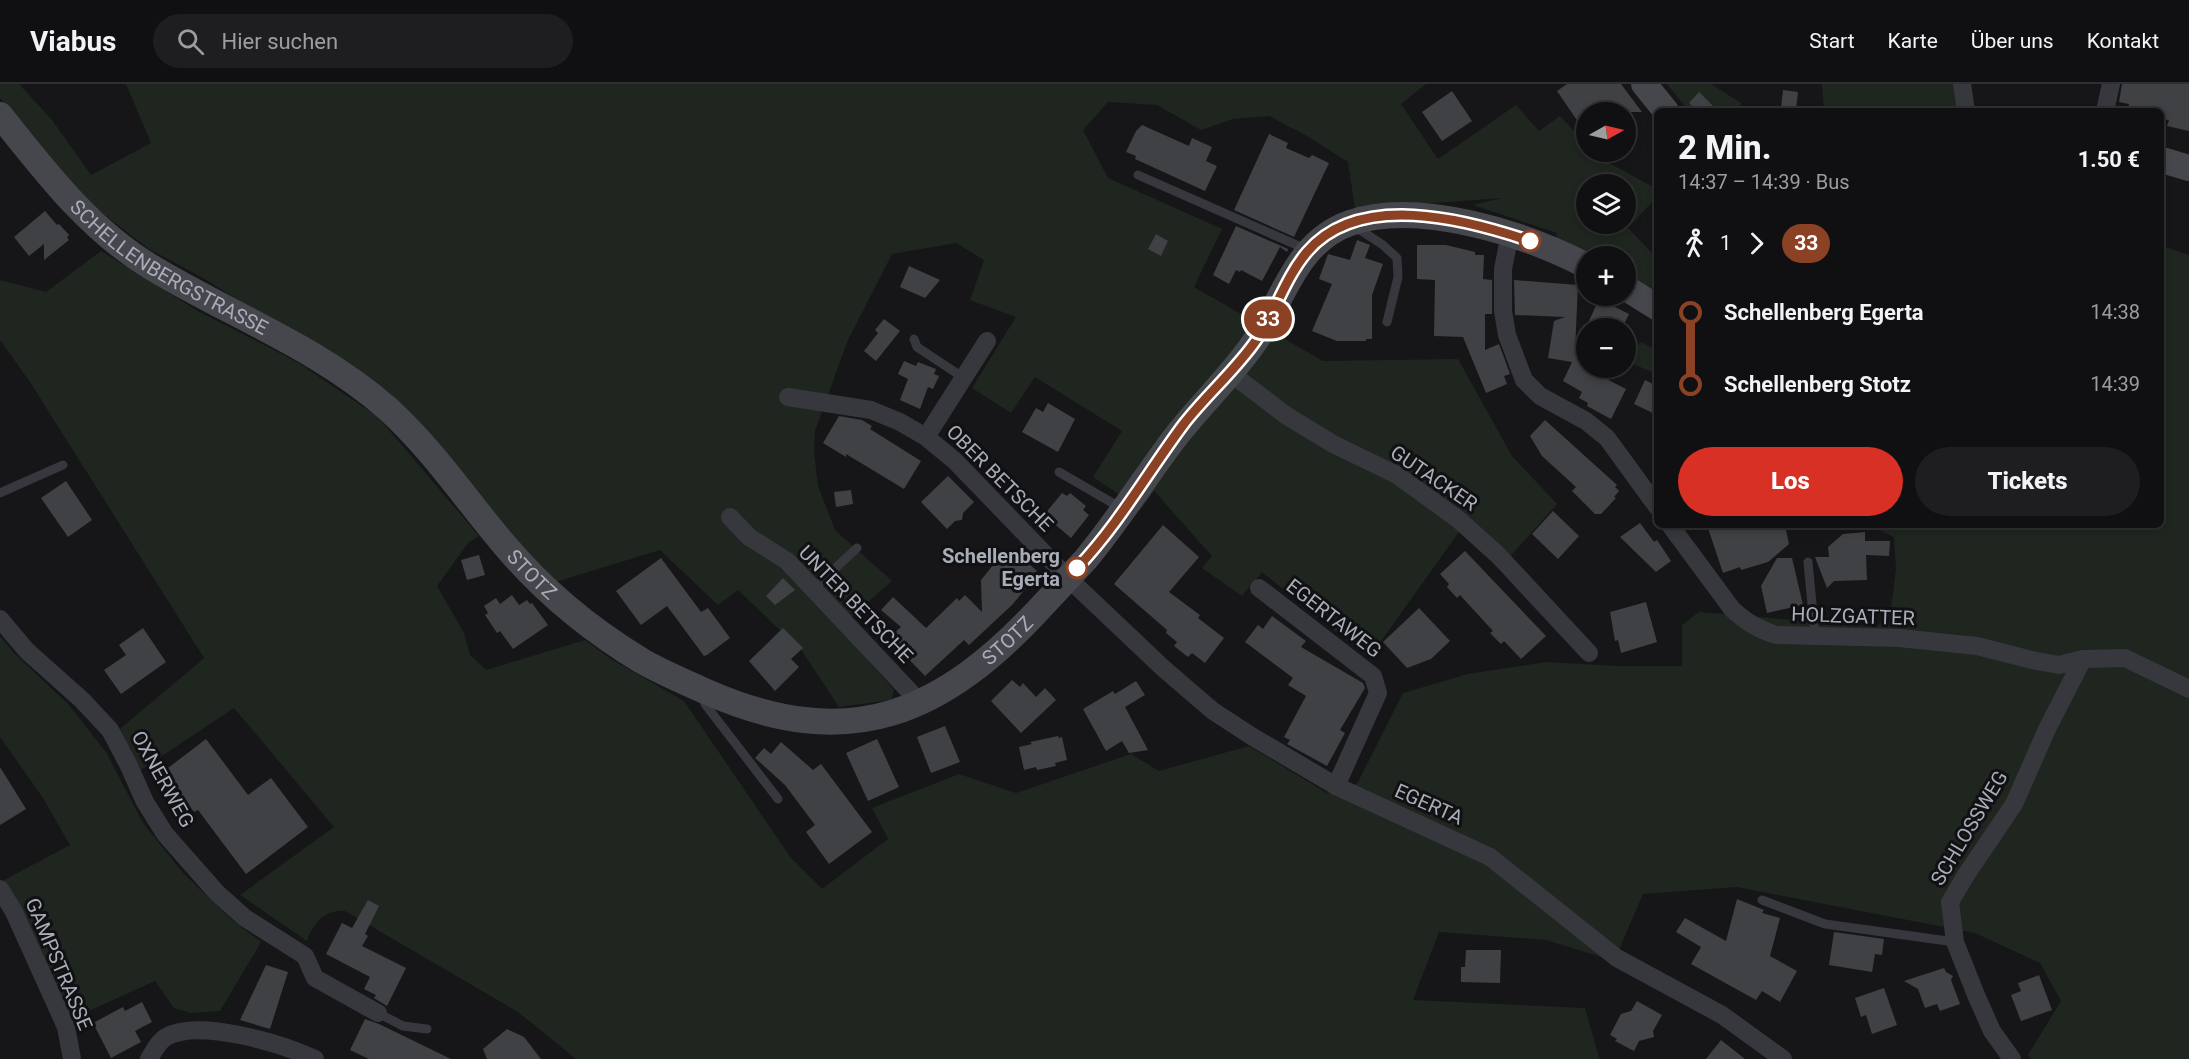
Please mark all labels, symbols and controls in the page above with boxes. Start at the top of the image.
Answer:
search box [153,14,573,68]
text: Viabus [30,25,117,58]
icon: search [174,25,207,58]
text: Hier suchen [222,29,338,54]
text: Start [1809,29,1855,53]
text: Karte [1888,29,1938,53]
text: Über uns [1971,29,2054,53]
text: Kontakt [2087,29,2159,53]
north arrow [1576,102,1636,162]
map controls [1576,102,1636,378]
text: 2 Min. [1678,128,1771,167]
text: 1.50 € [2078,147,2140,172]
text: 14:37 – 14:39 · Bus [1678,170,1850,194]
button: layers [1576,174,1636,234]
street label: SCHELLENBERGSTRASSE [65,195,272,340]
icon: walk [1678,227,1711,260]
icon: forward [1740,227,1773,260]
unlabelled marker [1519,230,1541,252]
text: 1 [1720,231,1731,255]
text: 33 [1794,231,1818,255]
button: + [1576,246,1636,306]
line badge: 33 [1241,300,1295,338]
text: Schellenberg Egerta [1724,300,1924,325]
text: 14:38 [2090,300,2140,324]
text: 33 [1256,307,1280,331]
button: − [1576,318,1636,378]
text: Schellenberg Stotz [1724,372,1911,397]
text: 14:39 [2090,372,2140,396]
street label: OBER BETSCHE [942,420,1058,536]
street label: GUTACKER [1386,440,1482,516]
button: Los [1678,447,1903,516]
button: Tickets [1915,447,2140,516]
street label: UNTER BETSCHE [794,540,918,668]
place label: Schellenberg Egerta [942,544,1060,591]
street label: STOTZ [502,545,562,605]
marker: Schellenberg Egerta [1066,557,1088,579]
street label: EGERTAWEG [1282,573,1386,663]
street label: HOLZGATTER [1791,602,1915,630]
street label: STOTZ [977,611,1038,670]
street label: OXNERWEG [127,726,199,832]
street label: SCHLOSSWEG [1925,766,2013,890]
street label: EGERTA [1391,778,1467,830]
street label: GAMPSTRASSE [20,894,98,1034]

